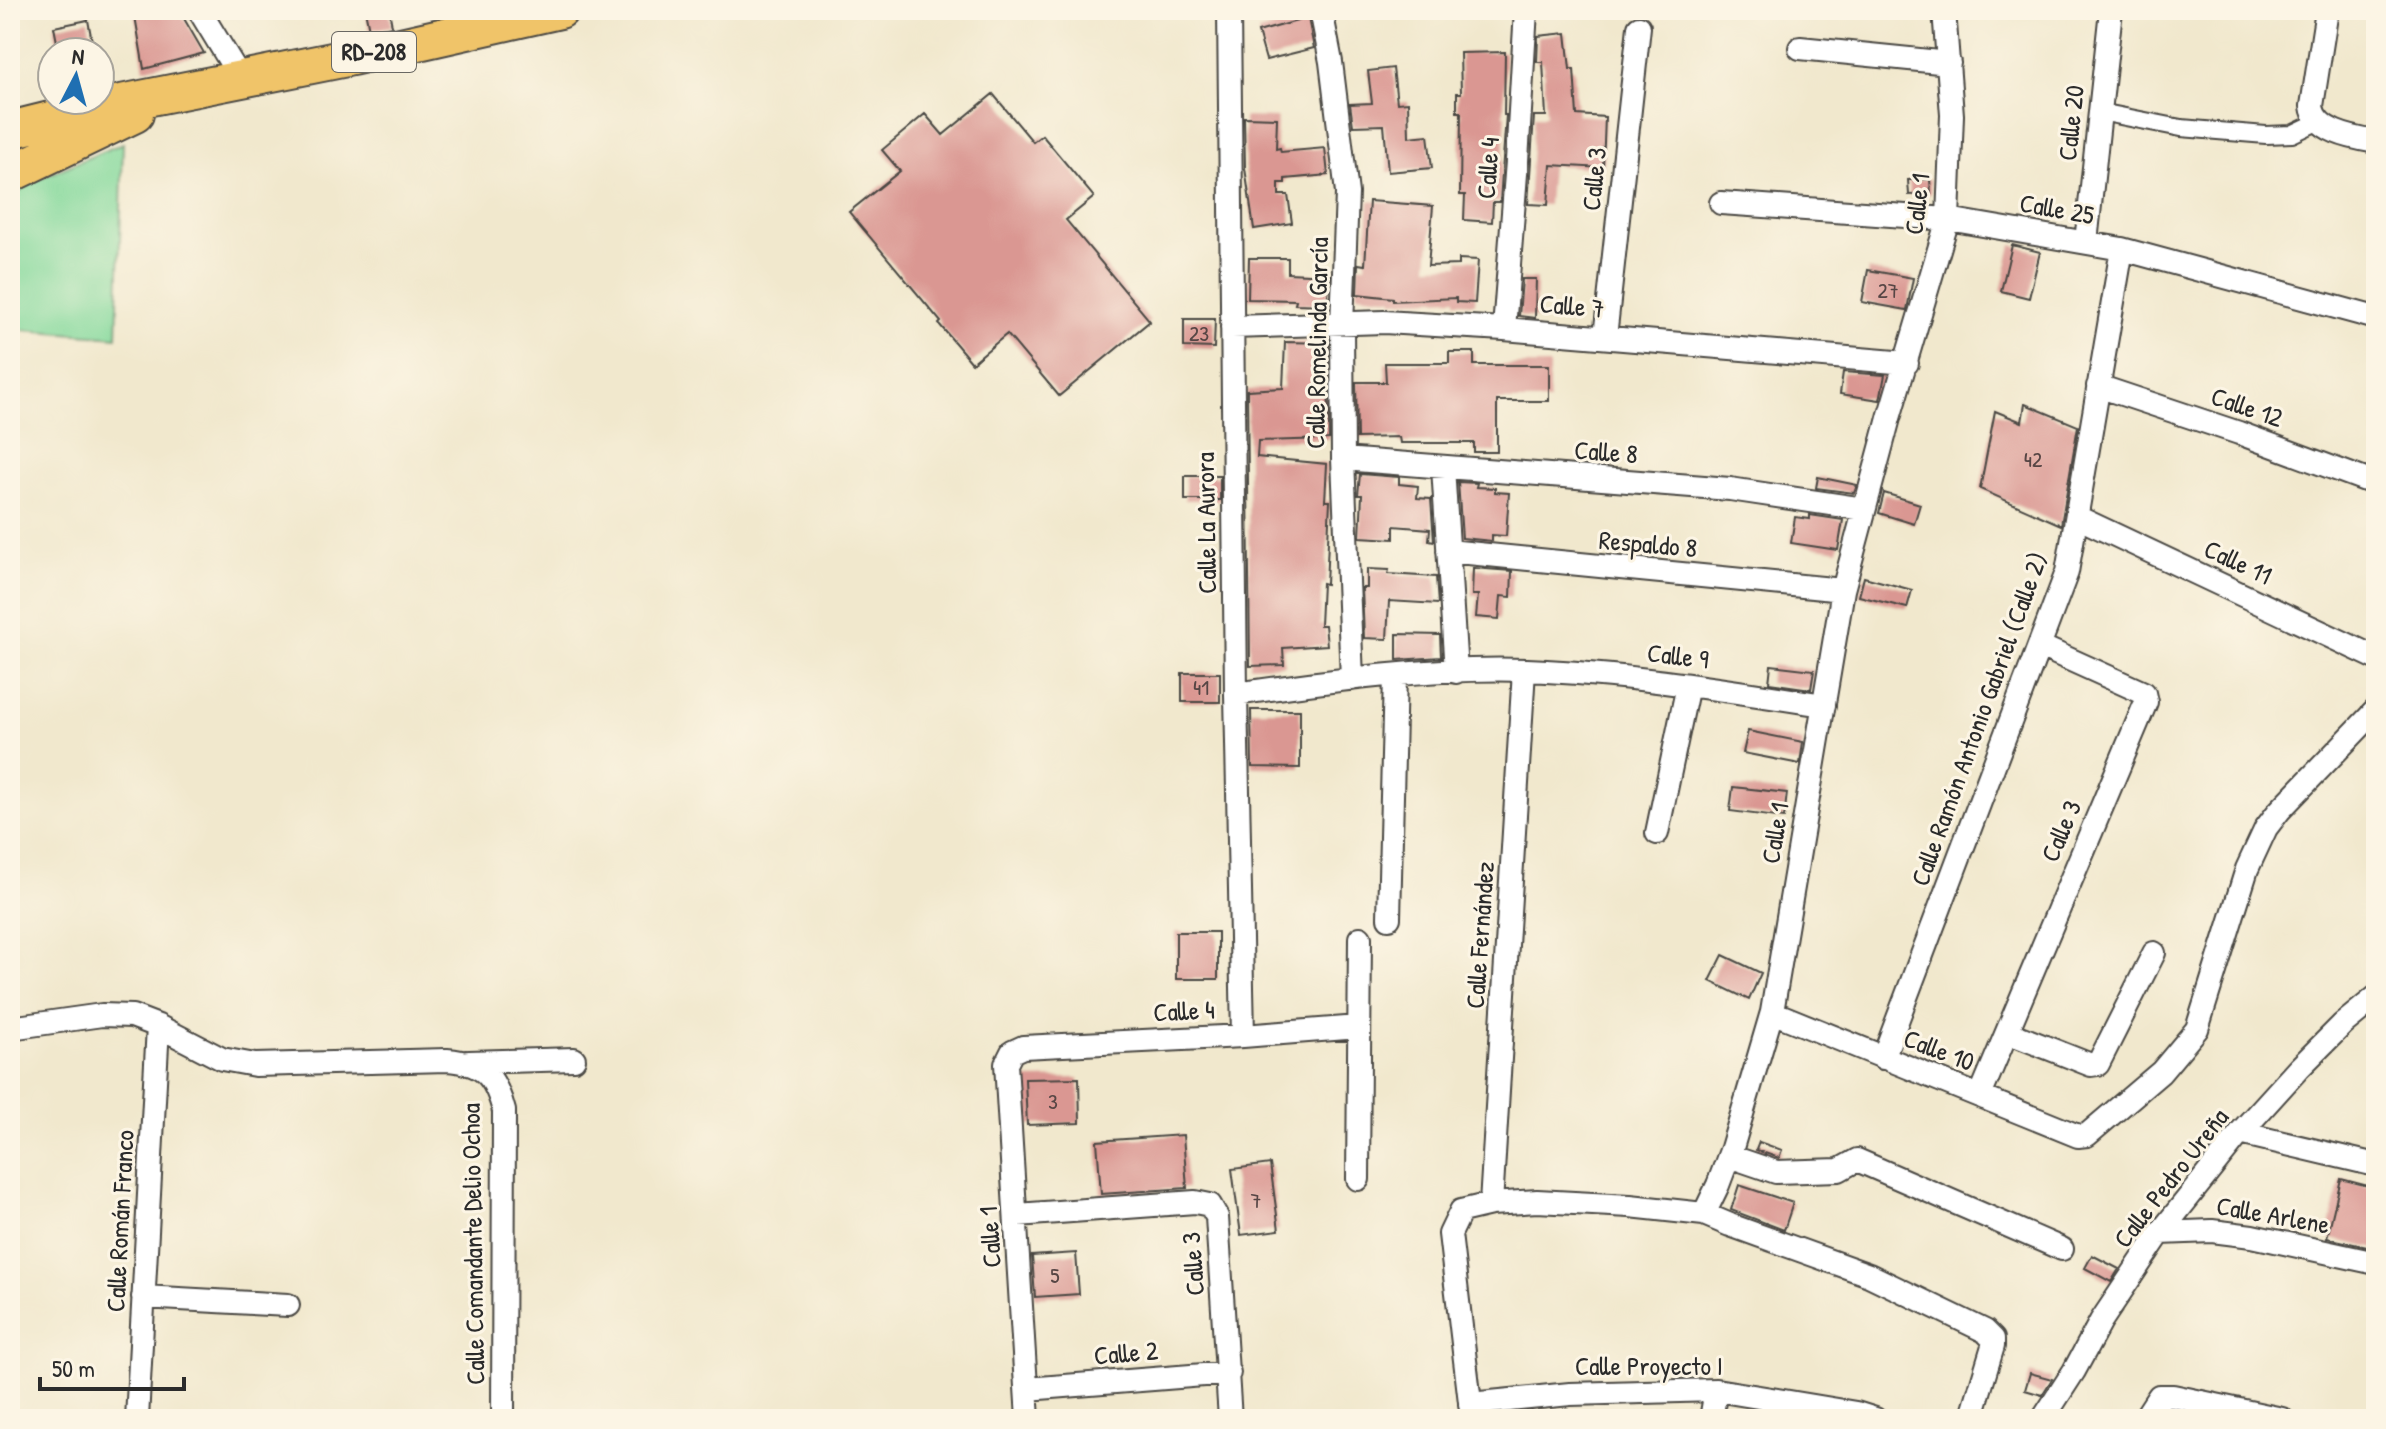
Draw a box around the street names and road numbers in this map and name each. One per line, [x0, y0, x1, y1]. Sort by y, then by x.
road number: RD-208 [332, 32, 416, 72]
street label: Calle 20 [2049, 83, 2092, 162]
street label: Calle 4 [1468, 136, 1507, 200]
street label: Calle 3 [1573, 145, 1614, 212]
street label: Calle 1 [1895, 171, 1938, 237]
street label: Calle 25 [2017, 185, 2097, 232]
street label: Calle Romelinda García [1297, 237, 1336, 449]
street label: Calle 7 [1538, 285, 1606, 326]
street label: Calle 12 [2207, 378, 2288, 435]
street label: Calle 8 [1573, 432, 1639, 471]
street label: Calle La Aurora [1187, 452, 1224, 594]
street label: Respaldo 8 [1598, 522, 1699, 565]
street label: Calle 11 [2199, 531, 2278, 592]
street label: Calle Ramón Antonio Gabriel (Calle 2) [1902, 547, 2055, 890]
street label: Calle 9 [1645, 634, 1711, 677]
street label: Calle 3 [2032, 795, 2089, 867]
street label: Calle 1 [1752, 800, 1797, 866]
street label: Calle Fernández [1457, 860, 1502, 1010]
street label: Calle 4 [1152, 991, 1216, 1030]
street label: Calle 10 [1899, 1020, 1980, 1079]
street label: Calle Pedro Ureña [2105, 1101, 2236, 1255]
street label: Calle Comandante Delio Ochoa [453, 1103, 492, 1385]
street label: Calle Román Franco [97, 1129, 142, 1313]
street label: Calle Arlene [2214, 1187, 2332, 1242]
street label: Calle 1 [970, 1205, 1009, 1269]
street label: Calle 3 [1173, 1231, 1212, 1297]
street label: Calle 2 [1092, 1332, 1159, 1373]
street label: Calle Proyecto I [1575, 1348, 1723, 1383]

